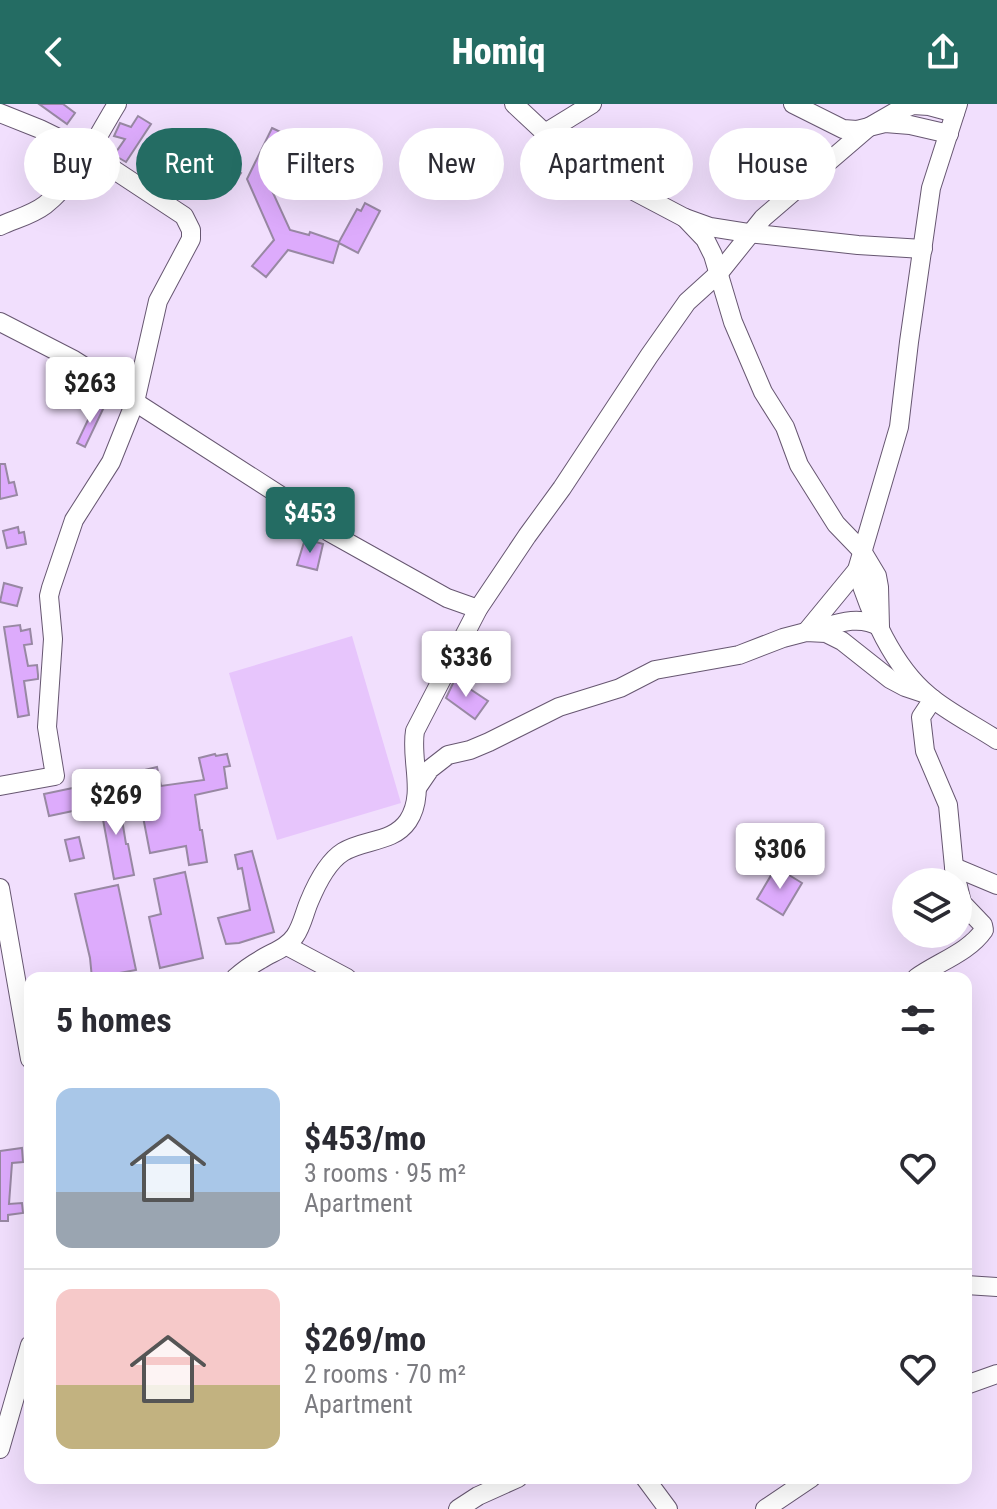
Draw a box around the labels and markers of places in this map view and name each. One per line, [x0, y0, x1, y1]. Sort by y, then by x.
pin: $263 [43, 357, 137, 425]
pin: $453 [263, 487, 357, 555]
pin: $336 [419, 631, 513, 699]
pin: $269 [69, 769, 163, 837]
pin: $306 [733, 823, 827, 891]

